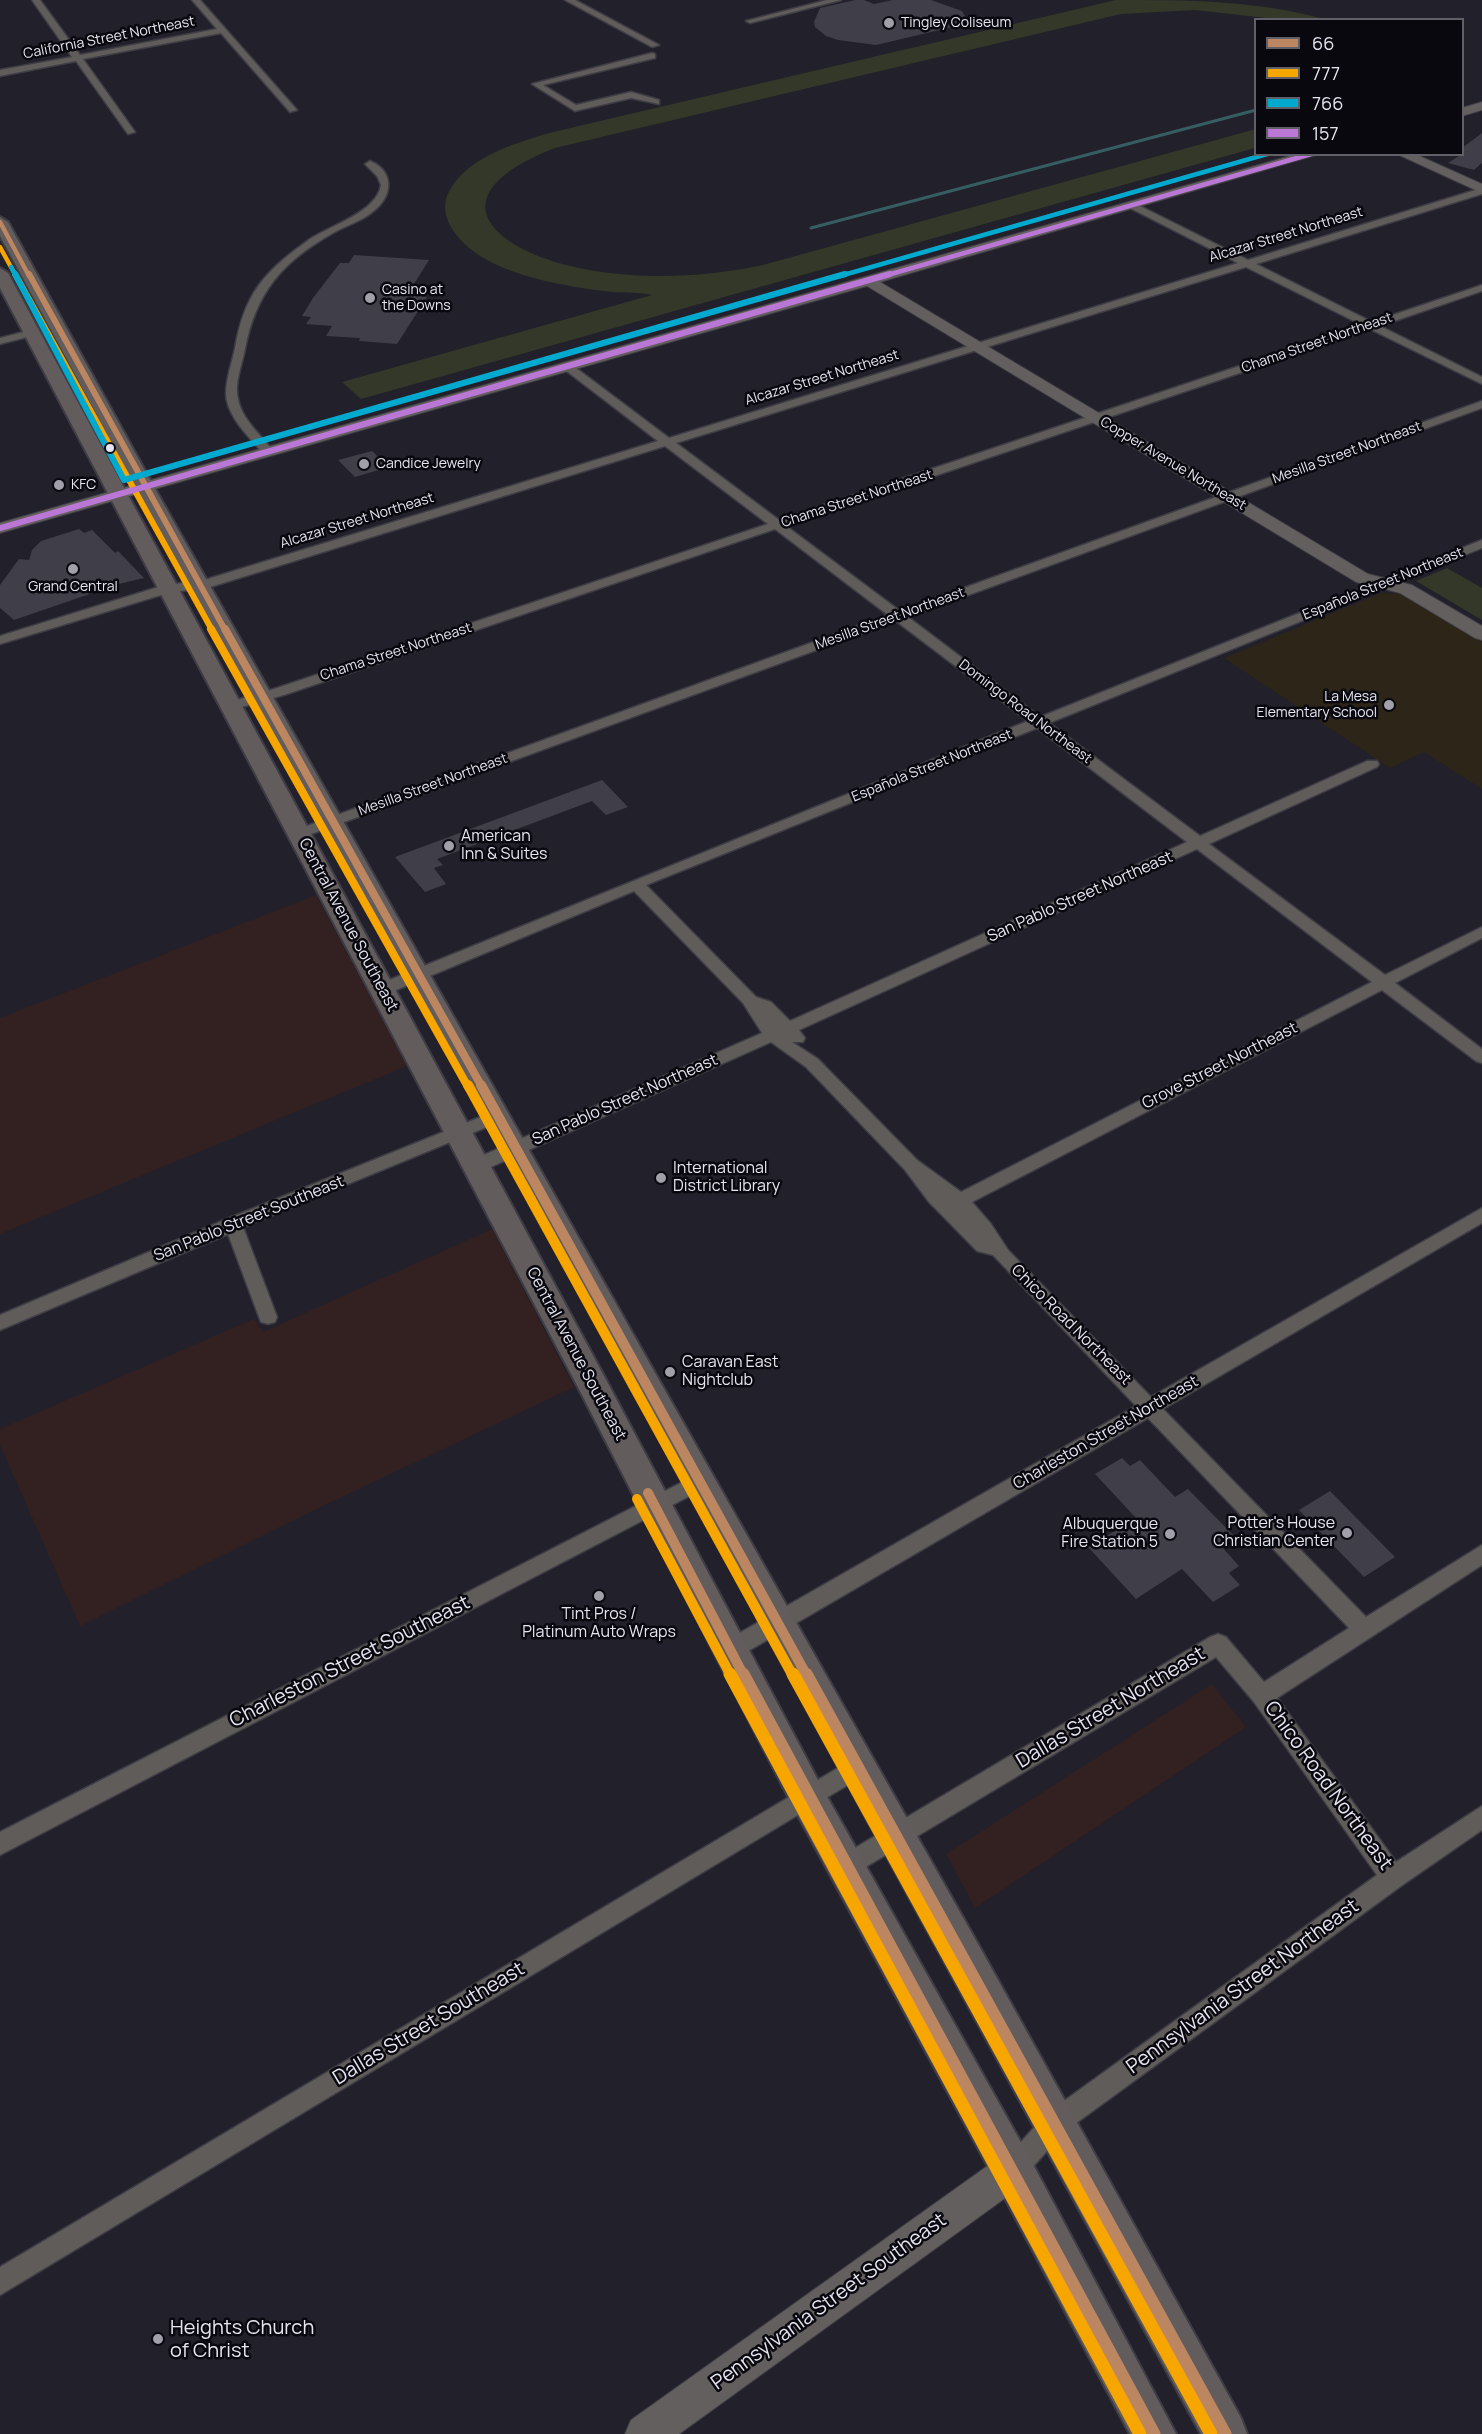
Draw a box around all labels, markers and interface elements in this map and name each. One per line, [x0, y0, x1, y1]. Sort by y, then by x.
street label: California Street Northeast [22, 13, 196, 63]
place label: Tingley Coliseum [901, 15, 1011, 31]
marker: Tingley Coliseum [882, 16, 896, 30]
legend [1254, 18, 1464, 156]
text: 66 [1312, 31, 1334, 55]
text: 777 [1312, 61, 1340, 85]
text: 766 [1312, 91, 1343, 115]
text: 157 [1312, 121, 1338, 145]
street label: Alcazar Street Northeast [1207, 204, 1365, 266]
place label: Casino at the Downs [382, 282, 451, 314]
marker: Casino at the Downs [363, 291, 377, 305]
street label: Chama Street Northeast [1240, 309, 1394, 377]
street label: Alcazar Street Northeast [743, 347, 901, 409]
street label: Copper Avenue Northeast [1097, 414, 1249, 514]
street label: Mesilla Street Northeast [1270, 418, 1424, 488]
unlabelled marker [104, 442, 116, 454]
place label: Candice Jewelry [376, 456, 481, 472]
marker: Candice Jewelry [357, 457, 371, 471]
street label: Chama Street Northeast [779, 467, 935, 531]
place label: KFC [71, 477, 96, 493]
marker: KFC [52, 478, 66, 492]
street label: Alcazar Street Northeast [278, 490, 436, 552]
street label: Española Street Northeast [1300, 544, 1466, 624]
marker: Grand Central [66, 562, 80, 576]
place label: Grand Central [28, 579, 118, 595]
street label: Mesilla Street Northeast [813, 584, 967, 654]
street label: Chama Street Northeast [318, 620, 474, 684]
street label: Domingo Road Northeast [955, 657, 1095, 767]
place label: La Mesa Elementary School [1257, 689, 1377, 722]
marker: La Mesa Elementary School [1382, 698, 1396, 712]
street label: Española Street Northeast [849, 726, 1015, 806]
street label: Mesilla Street Northeast [356, 750, 510, 820]
place label: American Inn & Suites [461, 827, 548, 865]
street label: Central Avenue Southeast [294, 835, 402, 1015]
marker: American Inn & Suites [442, 839, 456, 853]
street label: San Pablo Street Northeast [984, 847, 1176, 947]
street label: Grove Street Northeast [1139, 1019, 1301, 1113]
street label: San Pablo Street Northeast [529, 1050, 721, 1150]
place label: International District Library [673, 1159, 780, 1197]
marker: International District Library [654, 1171, 668, 1185]
street label: San Pablo Street Southeast [151, 1172, 347, 1266]
street label: Chico Road Northeast [1007, 1261, 1135, 1389]
street label: Central Avenue Southeast [522, 1264, 630, 1444]
place label: Caravan East Nightclub [682, 1353, 778, 1391]
marker: Caravan East Nightclub [663, 1365, 677, 1379]
street label: Charleston Street Northeast [1010, 1372, 1202, 1494]
place label: Potter's House Christian Center [1213, 1514, 1335, 1552]
place label: Albuquerque Fire Station 5 [1061, 1515, 1158, 1553]
marker: Potter's House Christian Center [1340, 1526, 1354, 1540]
marker: Albuquerque Fire Station 5 [1163, 1527, 1177, 1541]
marker: Tint Pros / Platinum Auto Wraps [592, 1589, 606, 1603]
street label: Charleston Street Southeast [226, 1591, 474, 1733]
place label: Tint Pros / Platinum Auto Wraps [522, 1605, 676, 1643]
street label: Dallas Street Northeast [1012, 1642, 1210, 1774]
street label: Chico Road Northeast [1259, 1697, 1397, 1875]
street label: Pennsylvania Street Northeast [1122, 1895, 1364, 2079]
street label: Dallas Street Southeast [329, 1957, 529, 2091]
street label: Pennsylvania Street Southeast [707, 2209, 951, 2395]
place label: Heights Church of Christ [170, 2316, 314, 2363]
marker: Heights Church of Christ [151, 2332, 165, 2346]

